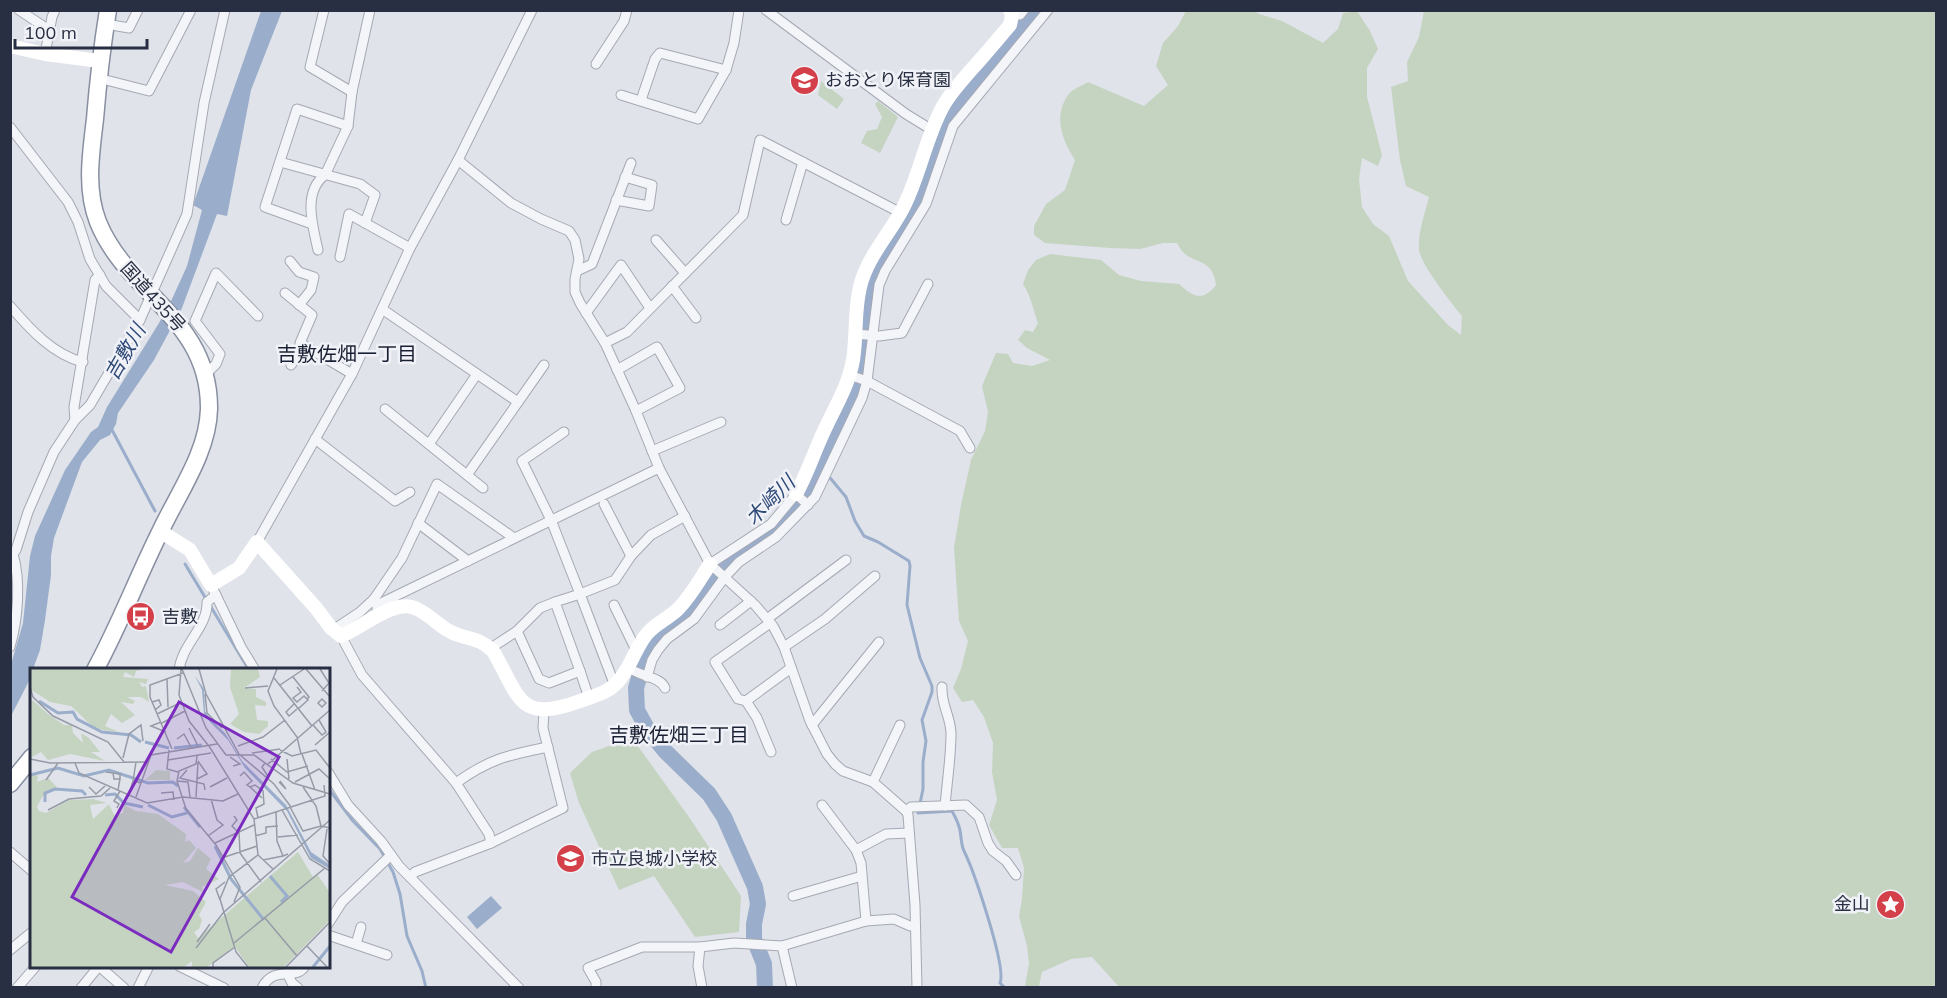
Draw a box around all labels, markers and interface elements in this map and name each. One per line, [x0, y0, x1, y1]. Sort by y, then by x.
scale bar [15, 12, 147, 50]
text: 100 m [24, 21, 77, 44]
school or university icon: おおとり保育園 [788, 64, 820, 96]
place label: おおとり保育園 [825, 68, 951, 91]
street label: 国道435号 [116, 257, 191, 336]
water label: 吉敷川 [99, 318, 151, 384]
district label: 吉敷佐畑一丁目 [277, 341, 417, 366]
water label: 木崎川 [740, 468, 801, 530]
bus stop icon: 吉敷 [125, 601, 157, 633]
place label: 吉敷 [162, 605, 198, 628]
inset map [30, 668, 330, 968]
district label: 吉敷佐畑三丁目 [609, 722, 749, 747]
school or university icon: 市立良城小学校 [554, 843, 586, 875]
place label: 市立良城小学校 [591, 847, 717, 870]
place icon: 金山 [1875, 888, 1907, 920]
place label: 金山 [1834, 892, 1870, 915]

